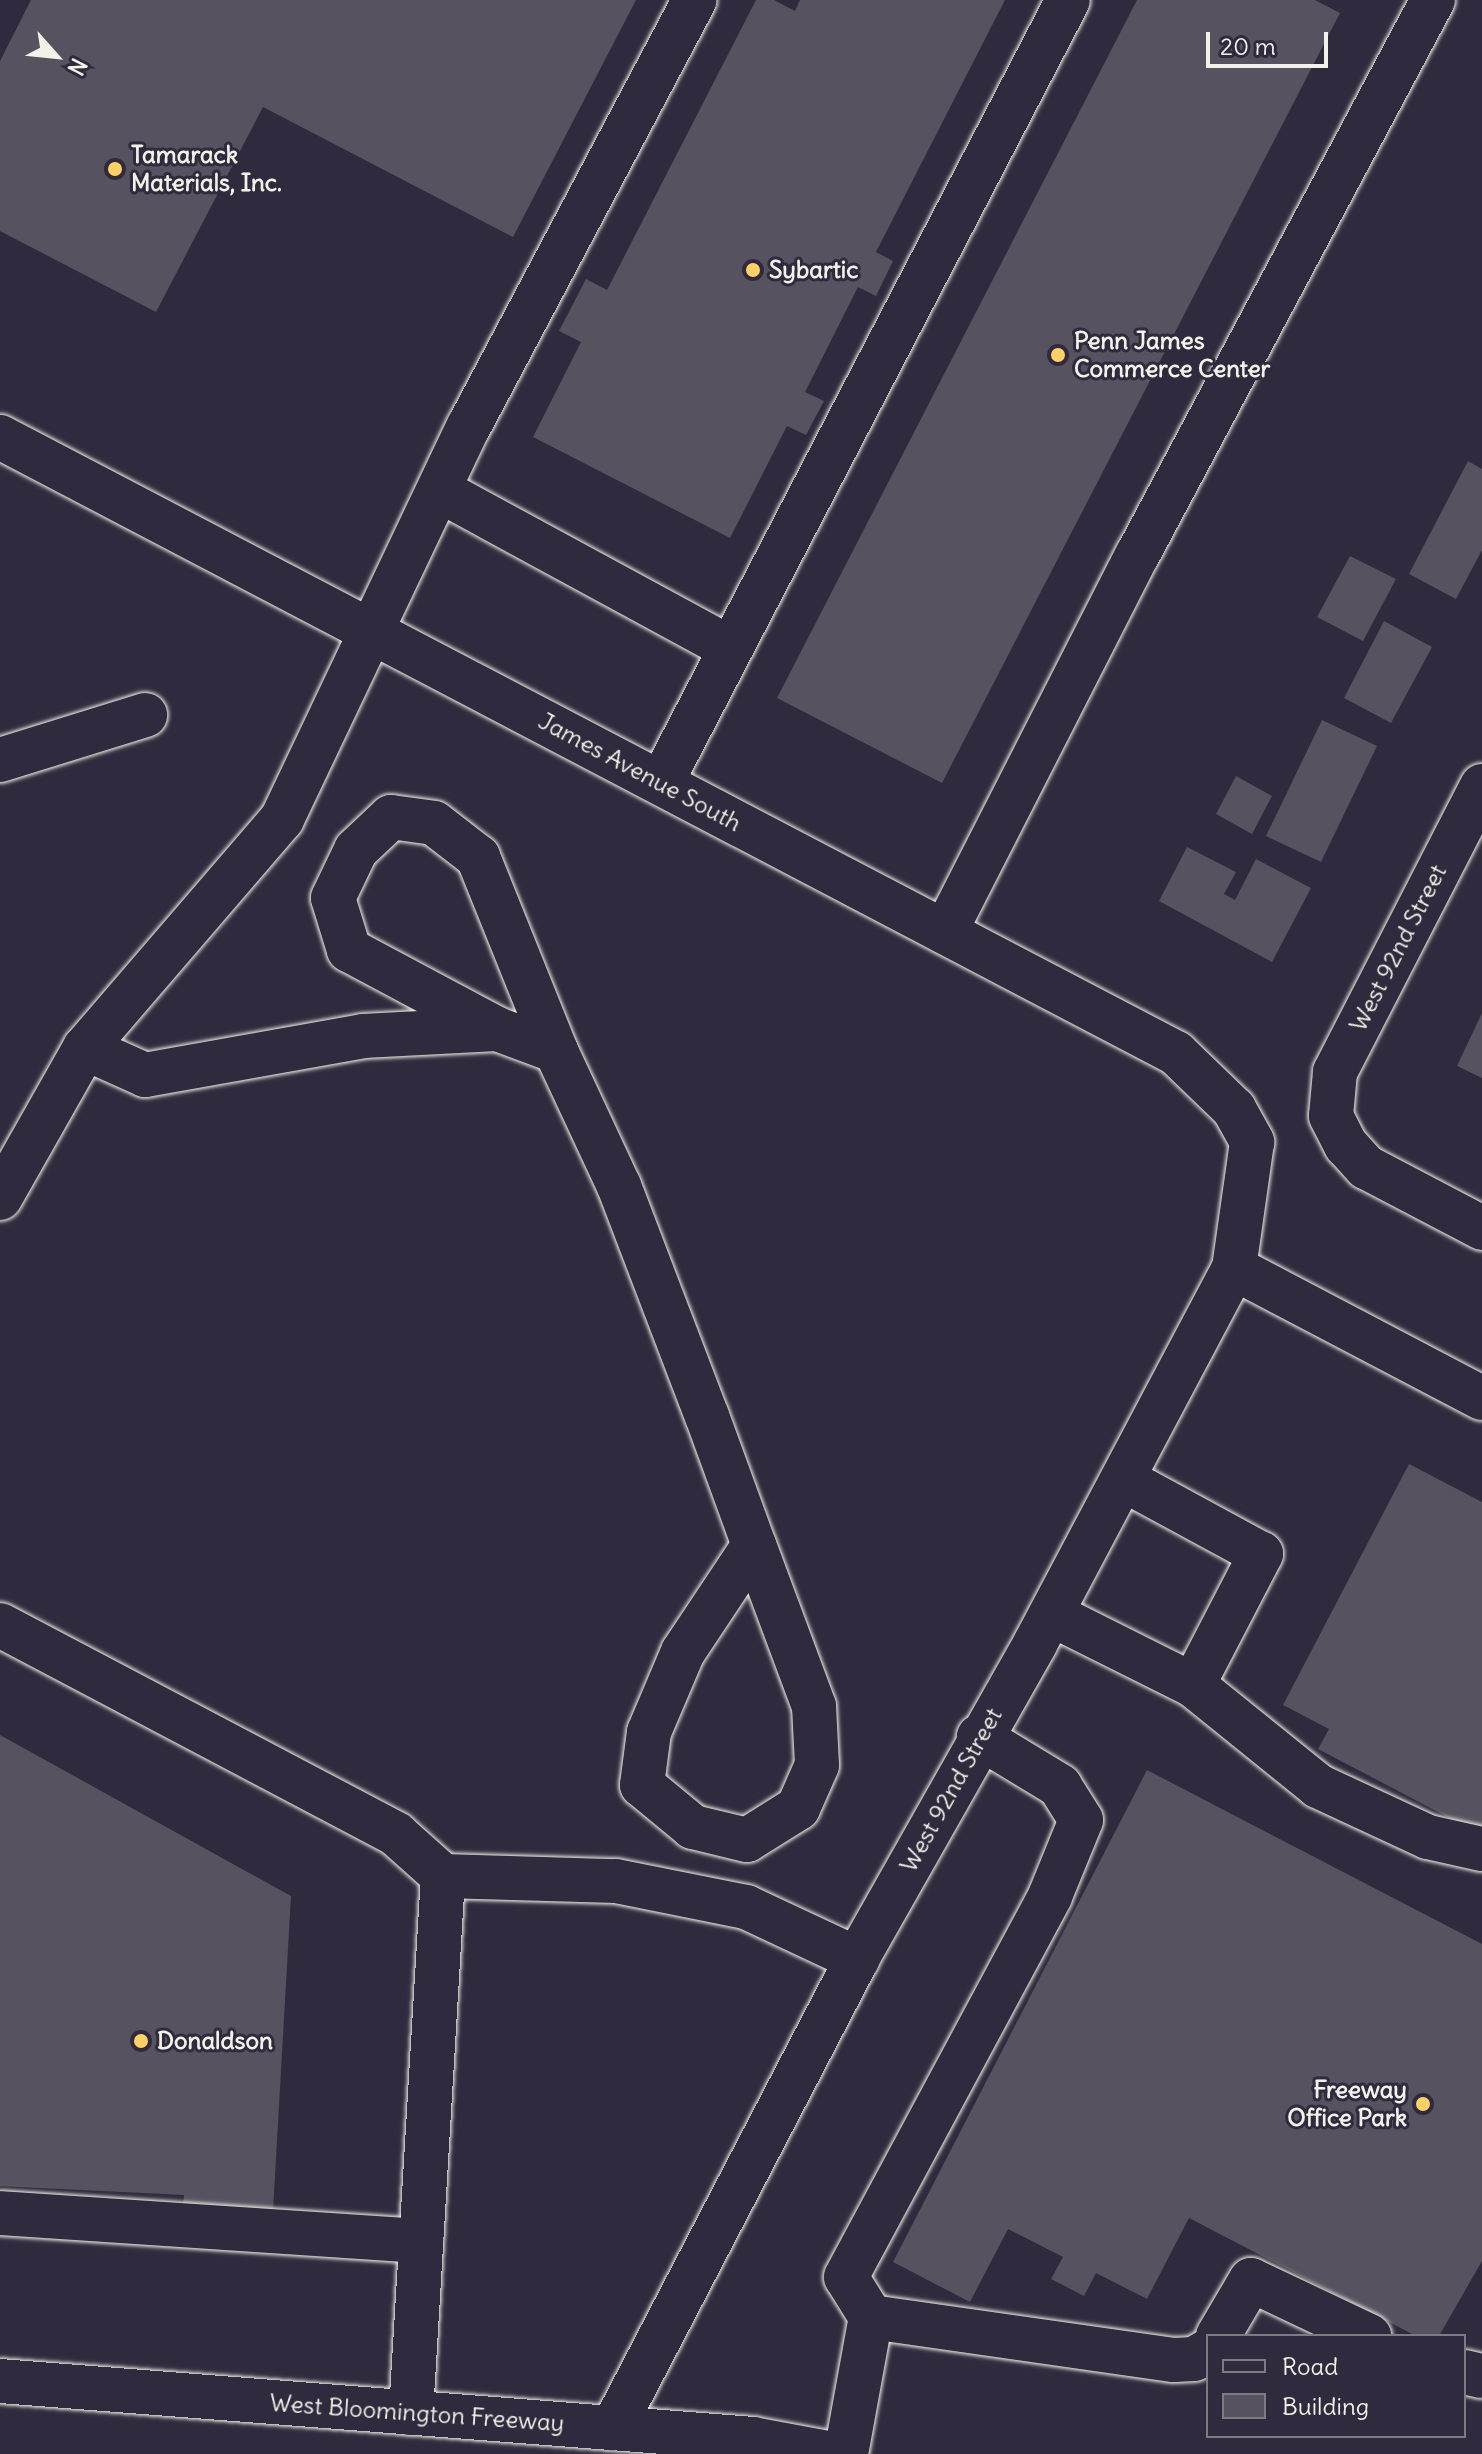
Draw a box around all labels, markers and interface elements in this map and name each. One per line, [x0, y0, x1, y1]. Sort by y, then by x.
north arrow [16, 16, 96, 96]
scale bar [1210, 16, 1332, 66]
text: 20 m [1220, 31, 1276, 61]
text: N [61, 54, 93, 80]
place label: Tamarack Materials, Inc. [131, 141, 282, 197]
marker: Tamarack Materials, Inc. [106, 160, 124, 178]
place label: Sybartic [769, 256, 858, 284]
marker: Sybartic [744, 261, 762, 279]
place label: Penn James Commerce Center [1074, 327, 1270, 383]
marker: Penn James Commerce Center [1049, 346, 1067, 364]
street label: James Avenue South [534, 706, 746, 838]
street label: West 92nd Street [1344, 860, 1452, 1036]
street label: West 92nd Street [894, 1703, 1008, 1877]
place label: Donaldson [157, 2027, 273, 2055]
marker: Donaldson [132, 2032, 150, 2050]
place label: Freeway Office Park [1287, 2076, 1407, 2132]
marker: Freeway Office Park [1414, 2095, 1432, 2113]
legend [1206, 2334, 1466, 2438]
text: Road [1282, 2351, 1338, 2381]
street label: West Bloomington Freeway [269, 2388, 565, 2438]
text: Building [1282, 2391, 1369, 2421]

